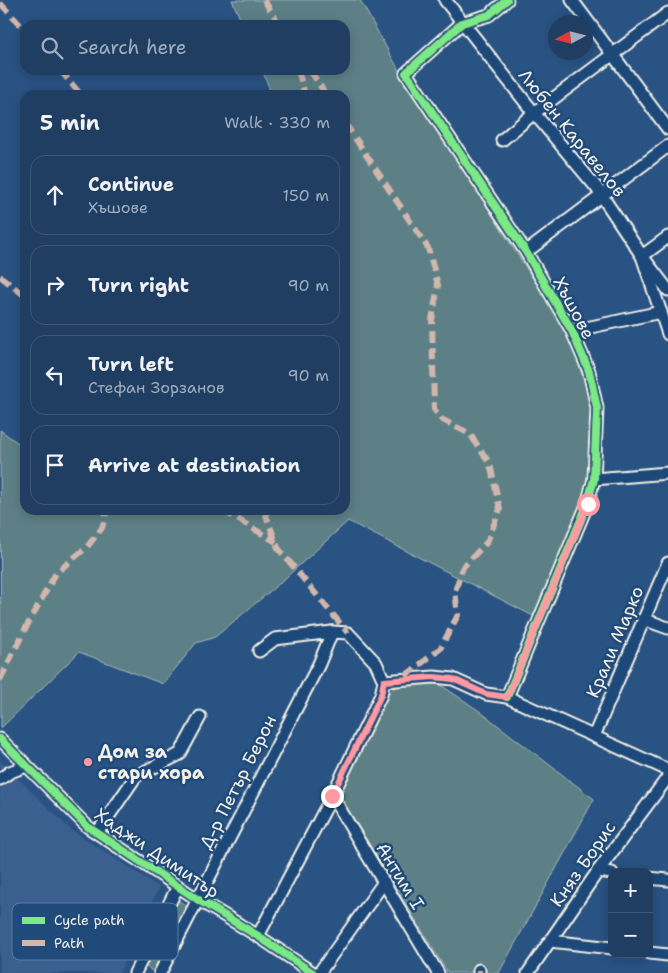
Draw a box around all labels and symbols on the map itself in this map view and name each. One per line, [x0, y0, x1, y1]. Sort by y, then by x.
north arrow [548, 15, 593, 60]
street label: Любен Каравелов [513, 64, 631, 202]
street label: Хъшове [548, 273, 600, 343]
route start [577, 493, 600, 516]
street label: Крали Марко [581, 582, 649, 702]
street label: Д-р Петър Берон [194, 711, 282, 853]
place label: Дом за стари хора [98, 740, 205, 785]
marker: Дом за стари хора [82, 756, 94, 768]
route end [321, 785, 344, 808]
street label: Хаджи Димитър [90, 802, 224, 904]
street label: Княз Борис [545, 816, 621, 912]
street label: Антим I [371, 838, 429, 914]
legend [12, 903, 178, 960]
text: Cycle path [54, 911, 125, 929]
text: Path [54, 934, 85, 952]

